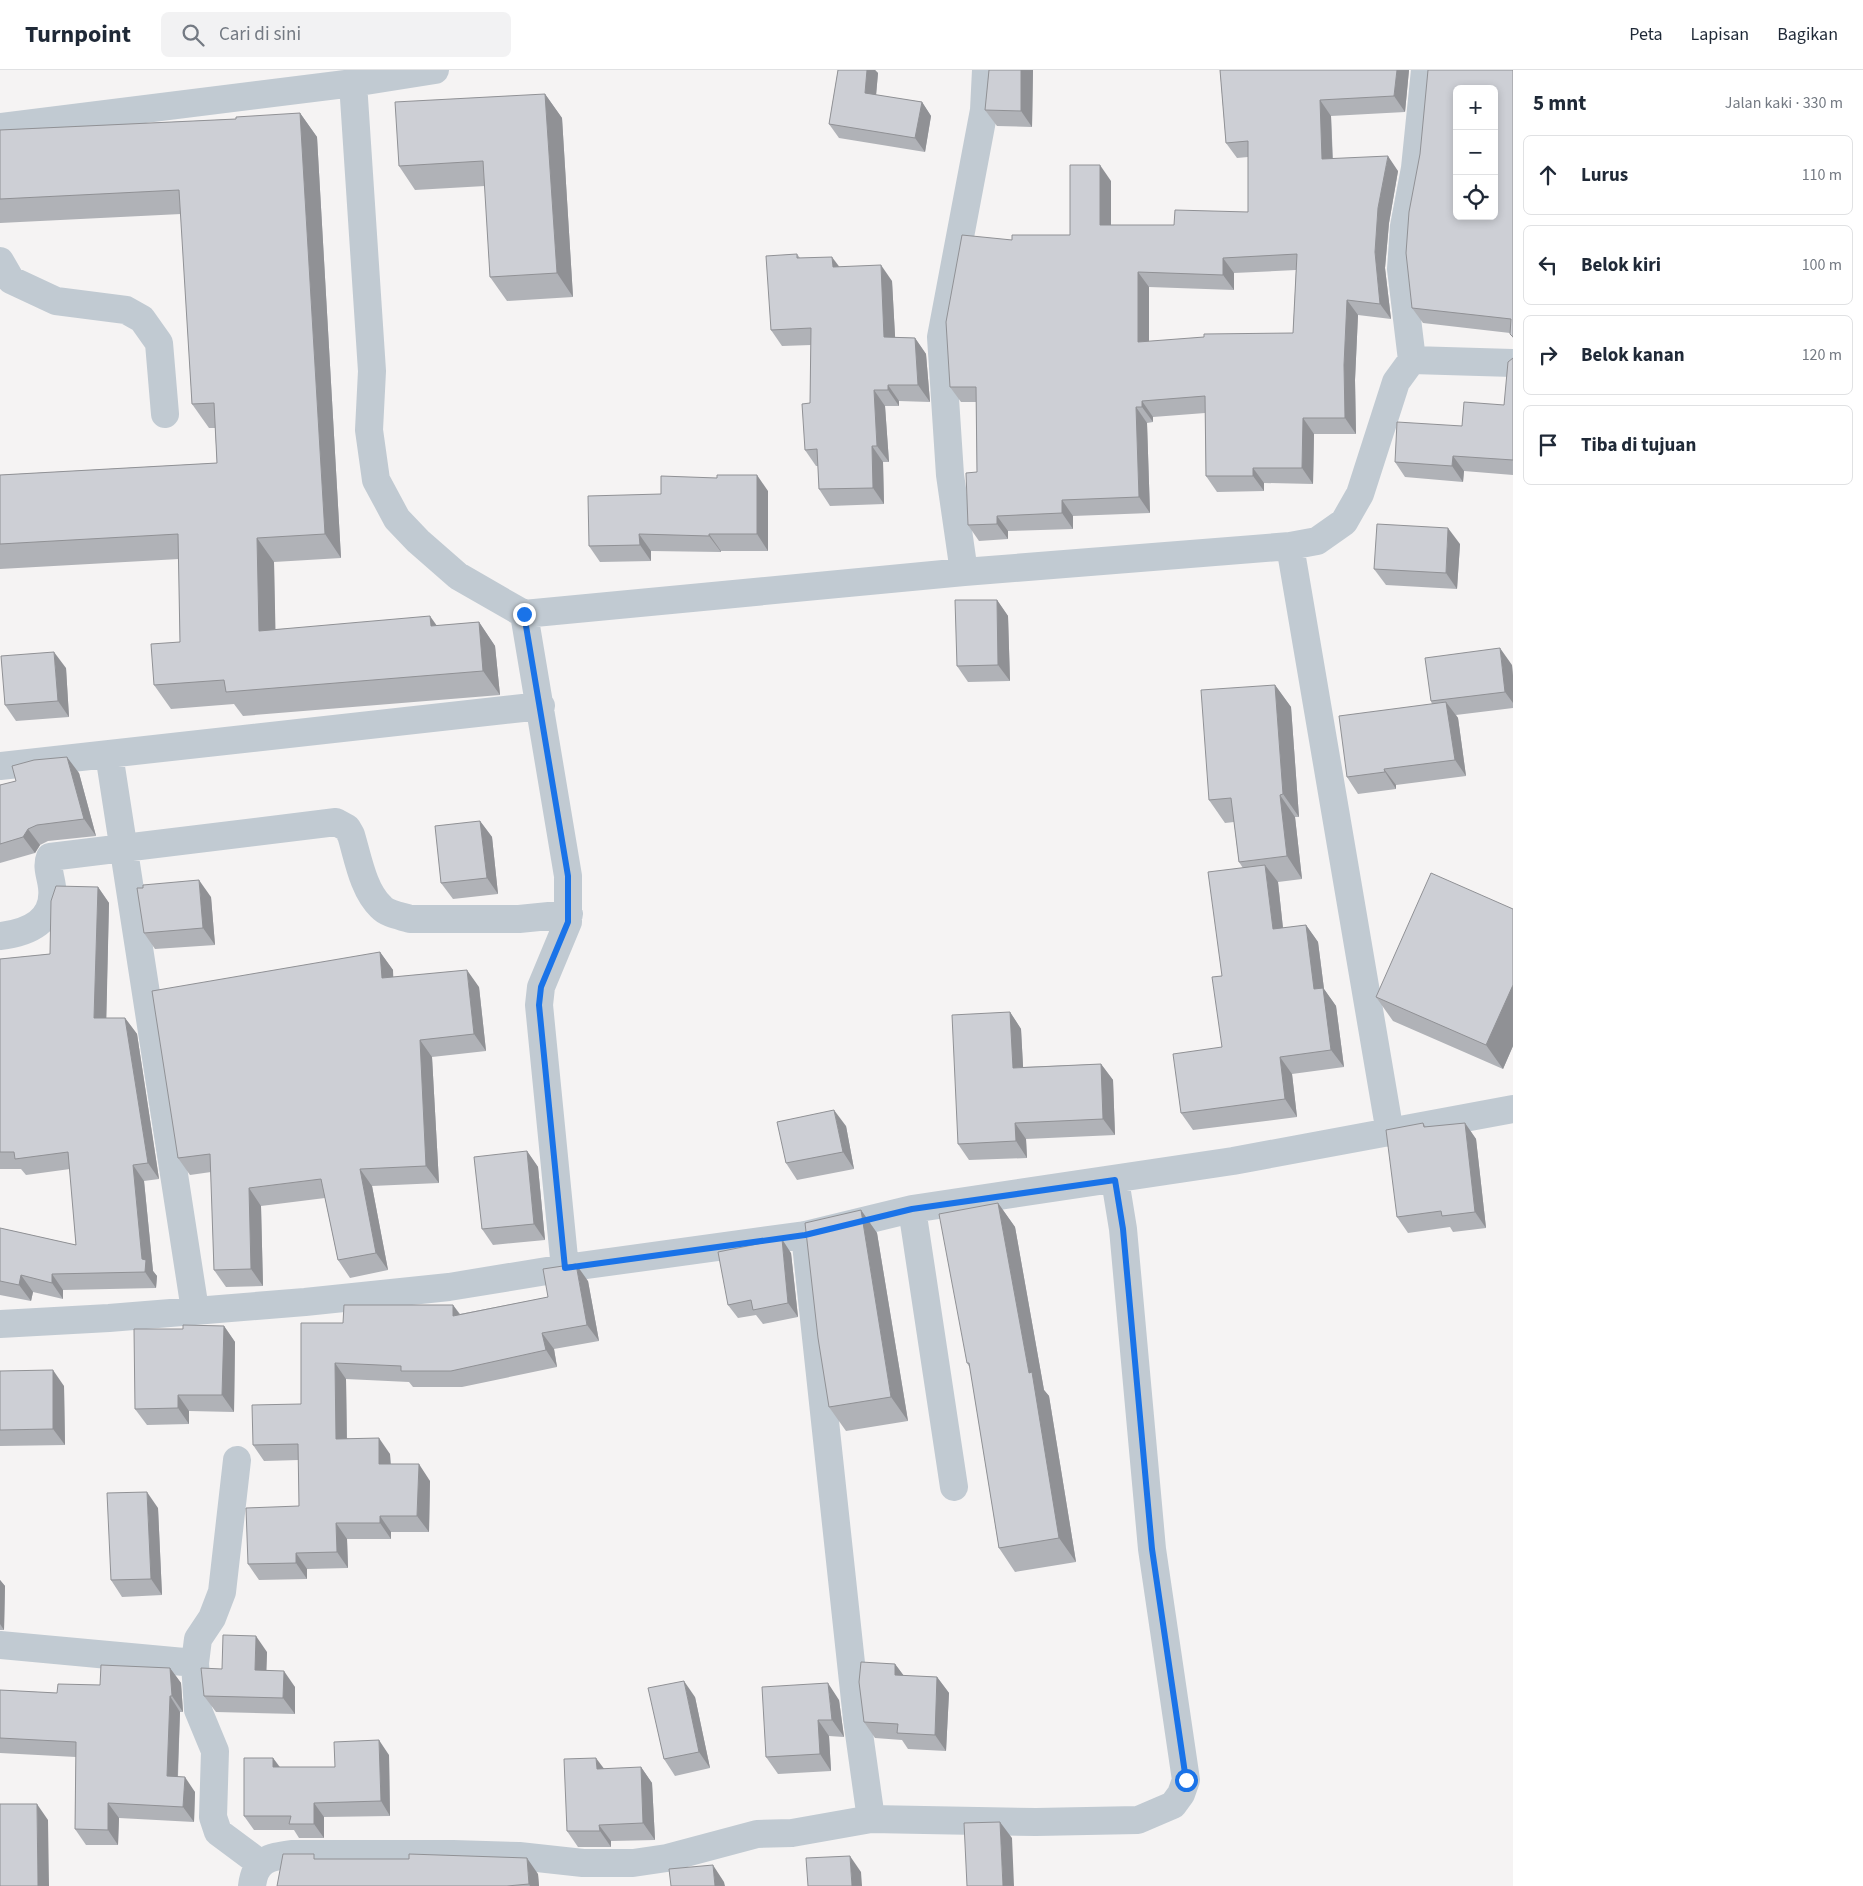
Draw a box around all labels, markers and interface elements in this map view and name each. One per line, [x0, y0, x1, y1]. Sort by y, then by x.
search box [161, 12, 511, 57]
text: Turnpoint [25, 17, 131, 52]
icon: search [179, 21, 207, 49]
text: Cari di sini [219, 21, 301, 48]
text: Peta [1629, 22, 1662, 47]
text: Lapisan [1690, 22, 1749, 47]
text: Bagikan [1777, 22, 1838, 47]
map controls [1453, 85, 1498, 220]
button: + [1453, 85, 1498, 130]
text: 5 mnt [1533, 88, 1586, 118]
text: Jalan kaki · 330 m [1725, 92, 1843, 114]
button: − [1453, 130, 1498, 175]
icon: ahead [1534, 161, 1562, 189]
text: Lurus [1581, 162, 1628, 189]
text: 110 m [1802, 164, 1842, 186]
button: locate [1453, 175, 1498, 220]
icon: left [1534, 251, 1562, 279]
text: Belok kiri [1581, 252, 1661, 279]
text: 100 m [1802, 254, 1842, 276]
icon: right [1534, 341, 1562, 369]
text: Belok kanan [1581, 342, 1685, 369]
text: 120 m [1802, 344, 1842, 366]
icon: arrive [1534, 431, 1562, 459]
text: Tiba di tujuan [1581, 432, 1696, 459]
route end [513, 603, 536, 626]
route start [1175, 1769, 1198, 1792]

